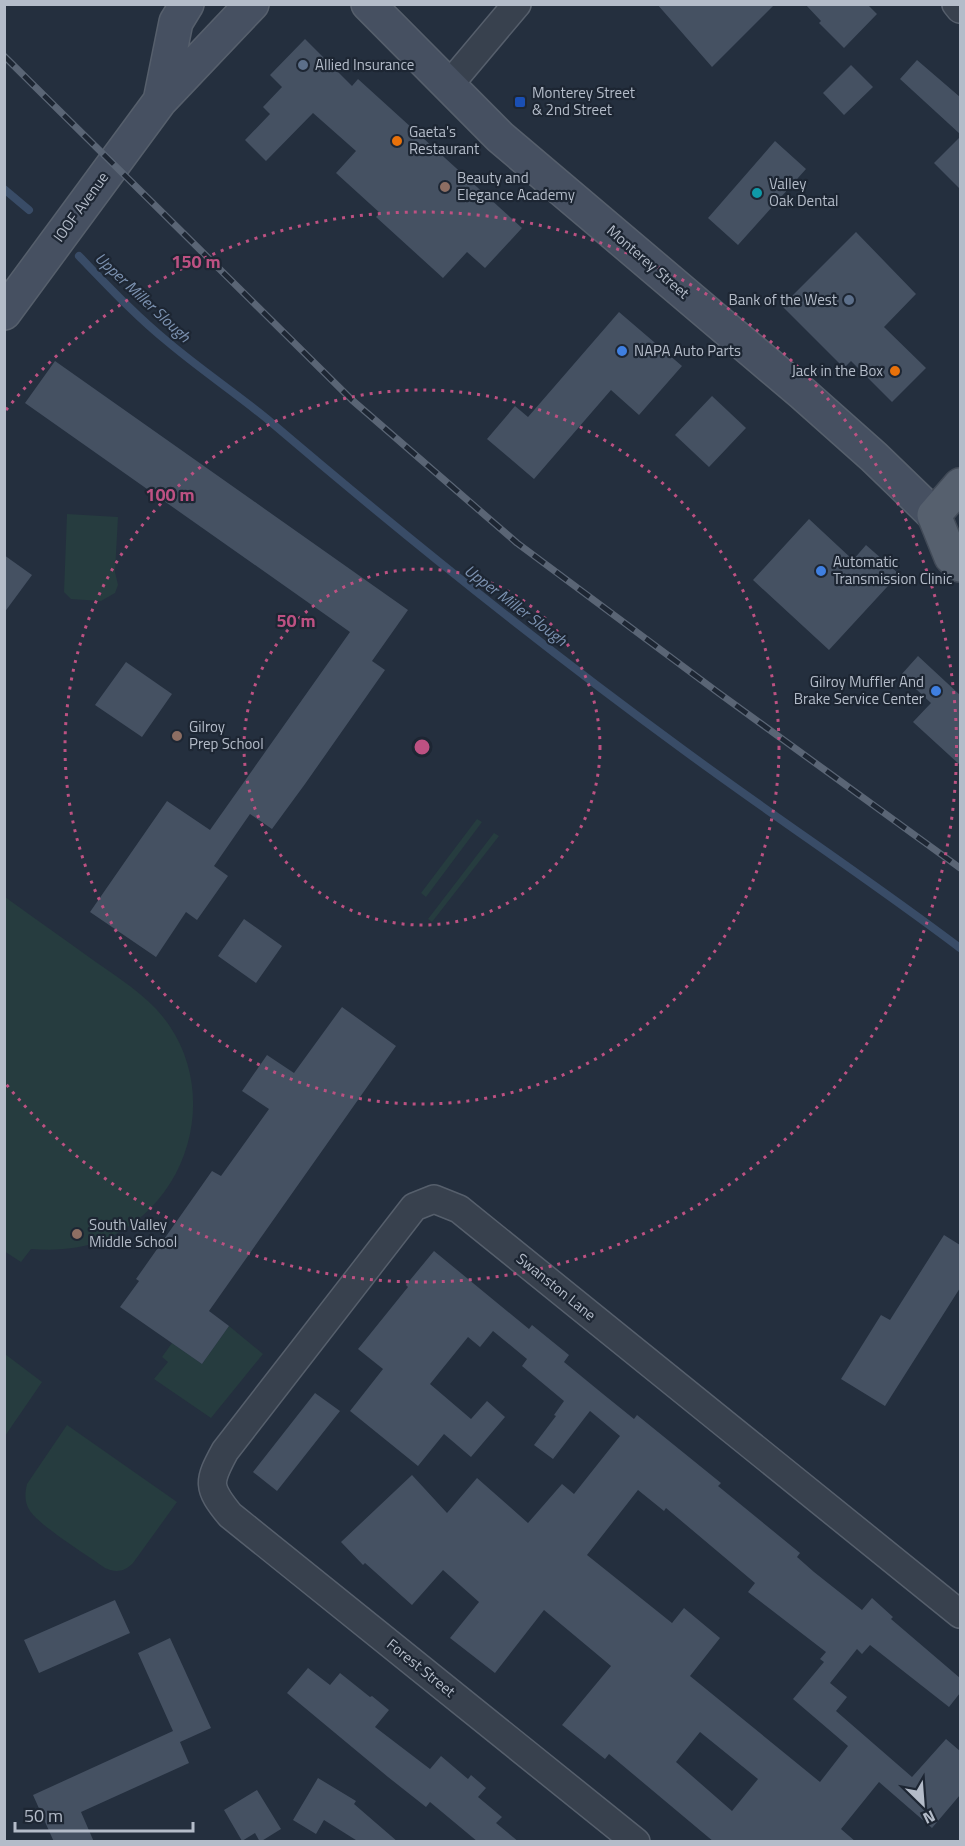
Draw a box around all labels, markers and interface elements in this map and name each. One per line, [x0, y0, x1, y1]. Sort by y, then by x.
place label: Allied Insurance [315, 53, 414, 76]
marker: Allied Insurance [296, 58, 310, 72]
place label: Monterey Street & 2nd Street [532, 81, 636, 121]
marker: Monterey Street & 2nd Street [513, 95, 527, 109]
place label: Gaeta's Restaurant [409, 120, 480, 160]
marker: Gaeta's Restaurant [390, 134, 404, 148]
place label: Beauty and Elegance Academy [457, 166, 575, 206]
street label: IOOF Avenue [47, 167, 114, 246]
place label: Valley Oak Dental [769, 172, 838, 212]
marker: Beauty and Elegance Academy [438, 180, 452, 194]
marker: Valley Oak Dental [750, 186, 764, 200]
street label: Monterey Street [602, 219, 695, 305]
water label: Upper Miller Slough [90, 246, 197, 348]
text: 150 m [171, 248, 221, 275]
place label: Bank of the West [729, 288, 838, 311]
marker: Bank of the West [842, 293, 856, 307]
place label: NAPA Auto Parts [634, 339, 741, 362]
marker: NAPA Auto Parts [615, 344, 629, 358]
place label: Jack in the Box [792, 359, 883, 382]
marker: Jack in the Box [888, 364, 902, 378]
text: 100 m [145, 481, 195, 508]
place label: Automatic Transmission Clinic [833, 550, 952, 590]
water label: Upper Miller Slough [460, 558, 573, 652]
marker: Automatic Transmission Clinic [814, 564, 828, 578]
text: 50 m [276, 607, 316, 634]
place label: Gilroy Muffler And Brake Service Center [794, 670, 924, 710]
marker: Gilroy Muffler And Brake Service Center [929, 684, 943, 698]
place label: Gilroy Prep School [189, 715, 264, 755]
marker: Gilroy Prep School [170, 729, 184, 743]
centre of rings [412, 737, 432, 757]
place label: South Valley Middle School [89, 1213, 177, 1253]
marker: South Valley Middle School [70, 1227, 84, 1241]
street label: Swanston Lane [511, 1247, 601, 1326]
street label: Forest Street [382, 1633, 461, 1703]
north arrow [893, 1774, 953, 1834]
scale bar [15, 1795, 194, 1833]
text: 50 m [24, 1802, 63, 1829]
text: N [919, 1804, 939, 1831]

